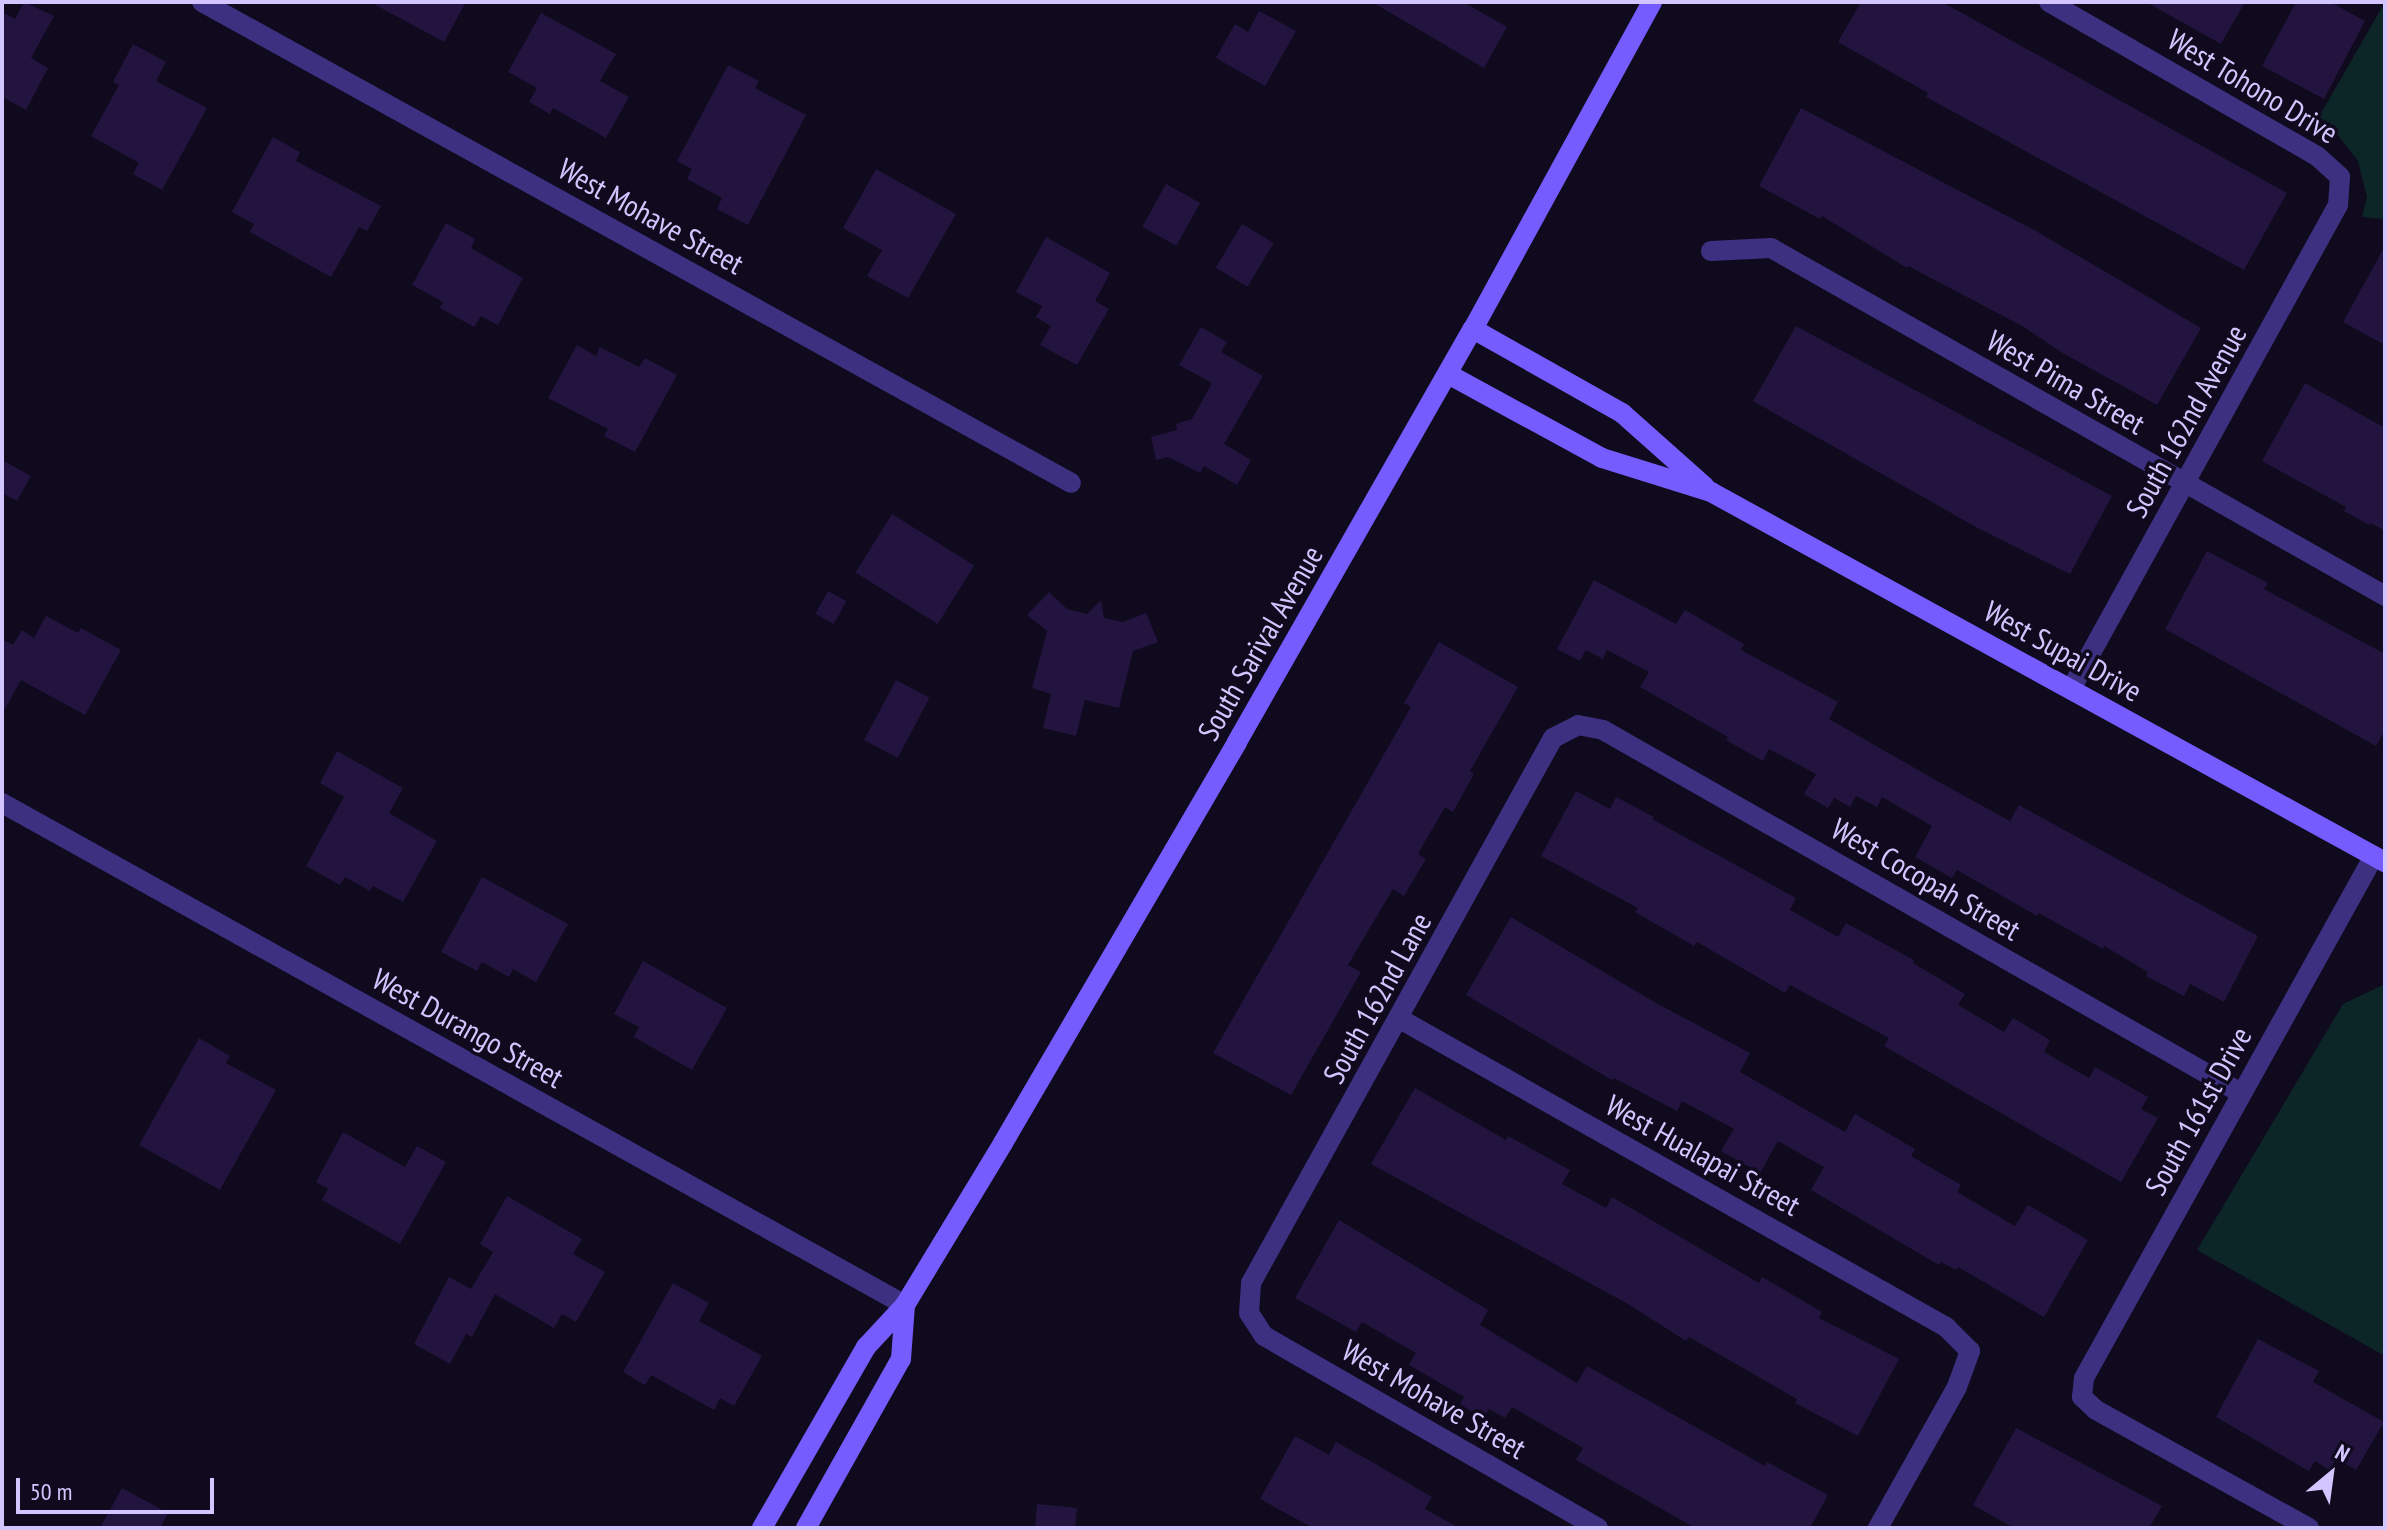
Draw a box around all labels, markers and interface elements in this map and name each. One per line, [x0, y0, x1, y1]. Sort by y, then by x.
street label: West Tohono Drive [2161, 21, 2345, 151]
street label: West Mohave Street [552, 150, 750, 282]
street label: South 162nd Avenue [2118, 318, 2254, 524]
street label: West Pima Street [1981, 322, 2151, 442]
street label: South Sarival Avenue [1190, 539, 1330, 747]
street label: West Supai Drive [1978, 593, 2148, 709]
street label: West Cocopah Street [1825, 810, 2027, 948]
street label: South 162nd Lane [1315, 907, 1439, 1089]
street label: West Durango Street [366, 961, 570, 1095]
street label: South 161st Drive [2137, 1021, 2259, 1201]
street label: West Hualapai Street [1600, 1087, 1806, 1223]
street label: West Mohave Street [1336, 1332, 1532, 1466]
north arrow [2291, 1434, 2371, 1514]
text: N [2331, 1438, 2355, 1468]
scale bar [20, 1462, 218, 1512]
text: 50 m [30, 1476, 72, 1507]

